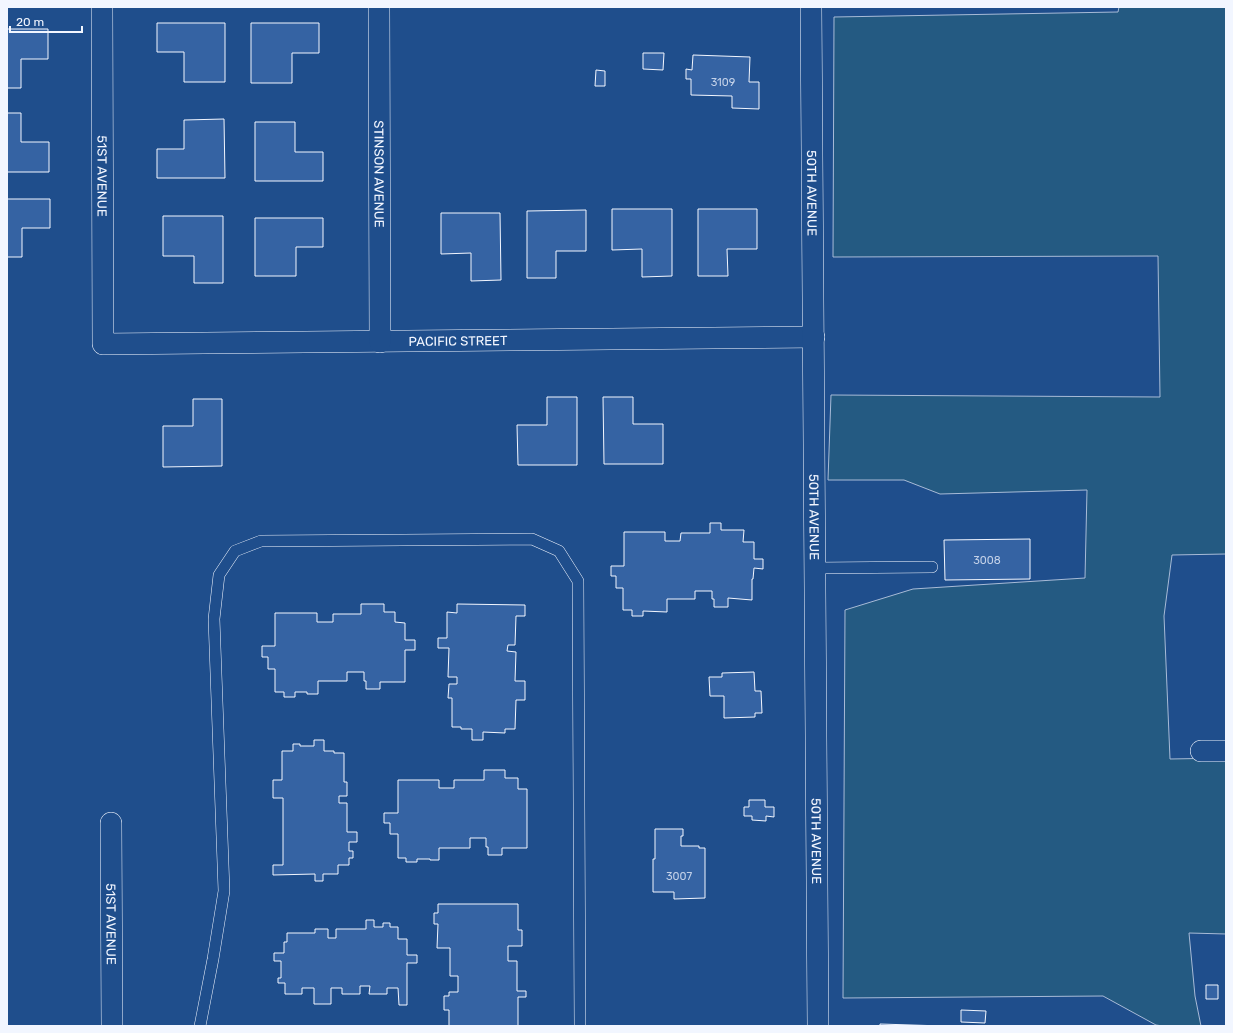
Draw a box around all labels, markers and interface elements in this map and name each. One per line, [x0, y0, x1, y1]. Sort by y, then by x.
scale bar [10, 8, 82, 34]
text: 20 m [16, 15, 44, 29]
house number: 3109 [711, 76, 735, 89]
street label: STINSON AVENUE [371, 120, 387, 228]
street label: 51ST AVENUE [94, 135, 110, 217]
street label: 50TH AVENUE [804, 150, 820, 236]
street label: PACIFIC STREET [408, 333, 508, 349]
street label: 50TH AVENUE [806, 474, 822, 560]
house number: 3008 [973, 554, 1001, 567]
street label: 50TH AVENUE [808, 798, 824, 884]
house number: 3007 [666, 870, 692, 883]
street label: 51ST AVENUE [103, 883, 119, 965]

